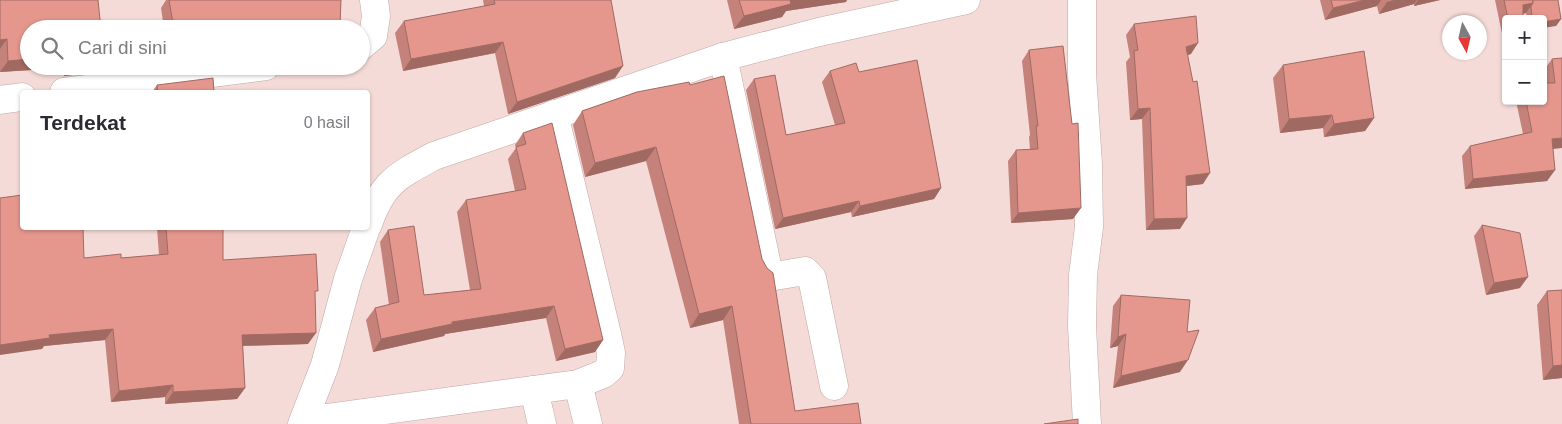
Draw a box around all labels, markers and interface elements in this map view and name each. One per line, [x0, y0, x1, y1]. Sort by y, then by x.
north arrow [1442, 15, 1487, 60]
map controls [1502, 15, 1547, 105]
button: + [1502, 15, 1547, 60]
search box [20, 20, 370, 75]
icon: search [38, 34, 66, 62]
text: Cari di sini [78, 37, 167, 58]
button: − [1502, 60, 1547, 105]
text: Terdekat [40, 111, 126, 134]
text: 0 hasil [304, 114, 350, 131]

